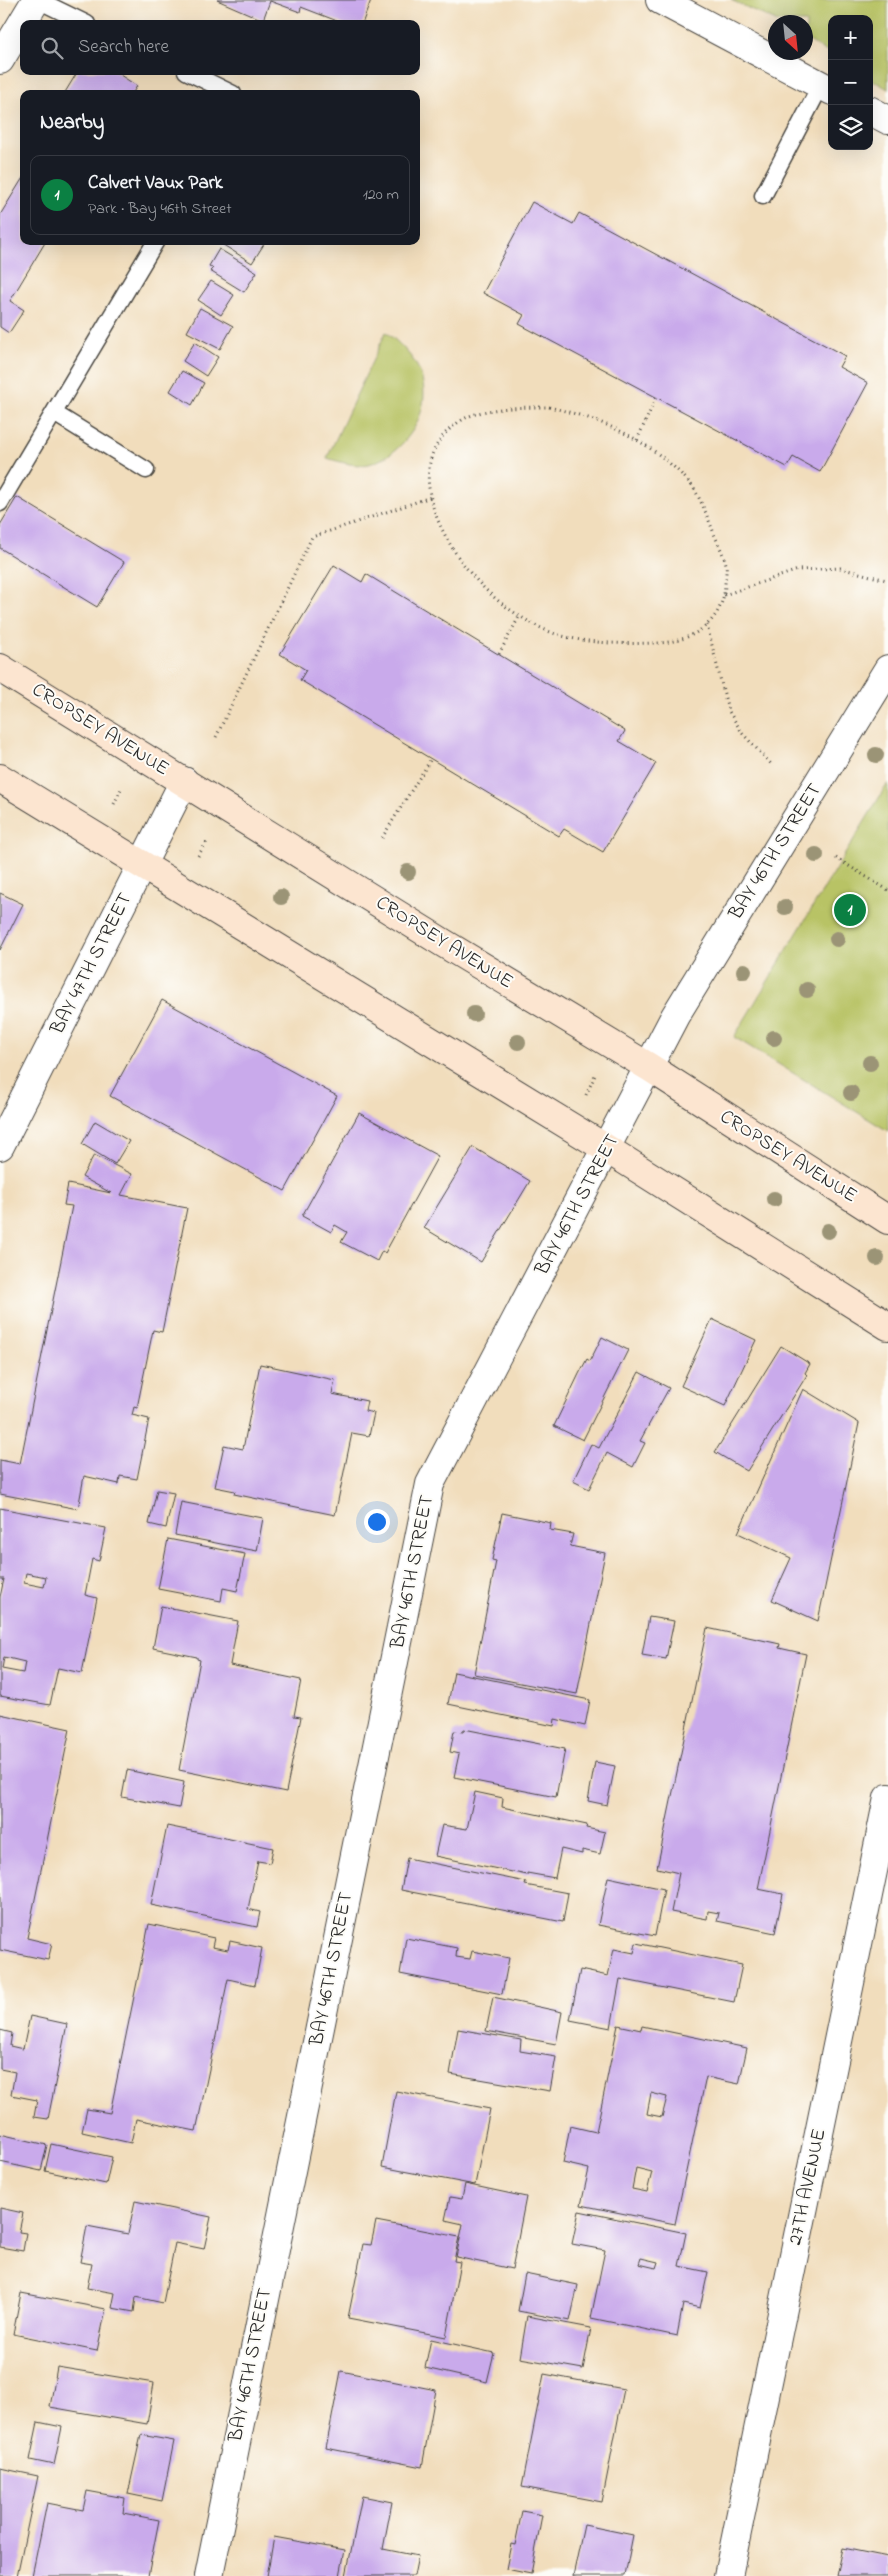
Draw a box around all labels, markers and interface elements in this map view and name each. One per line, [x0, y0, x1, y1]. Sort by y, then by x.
north arrow [768, 15, 813, 60]
map controls [828, 15, 873, 150]
button: + [828, 15, 873, 60]
search box [20, 20, 420, 75]
icon: search [38, 34, 66, 62]
text: Search here [78, 34, 169, 61]
button: − [828, 60, 873, 105]
button: layers [828, 105, 873, 150]
text: Nearby [40, 108, 104, 138]
text: Calvert Vaux Park [88, 170, 223, 197]
text: 1 [54, 183, 60, 207]
text: 120 m [363, 183, 399, 207]
text: Park · Bay 46th Street [88, 197, 232, 221]
street label: CROPSEY AVENUE [26, 676, 174, 784]
street label: BAY 46TH STREET [722, 778, 830, 927]
street label: BAY 47TH STREET [43, 888, 140, 1041]
street label: CROPSEY AVENUE [370, 889, 518, 997]
pin: 1 [834, 891, 866, 929]
street label: CROPSEY AVENUE [714, 1103, 862, 1211]
street label: BAY 46TH STREET [528, 1129, 627, 1282]
street label: BAY 46TH STREET [384, 1493, 442, 1652]
your location [364, 1509, 390, 1535]
street label: BAY 46TH STREET [303, 1890, 361, 2049]
street label: 27TH AVENUE [782, 2126, 834, 2248]
street label: BAY 46TH STREET [222, 2286, 280, 2445]

